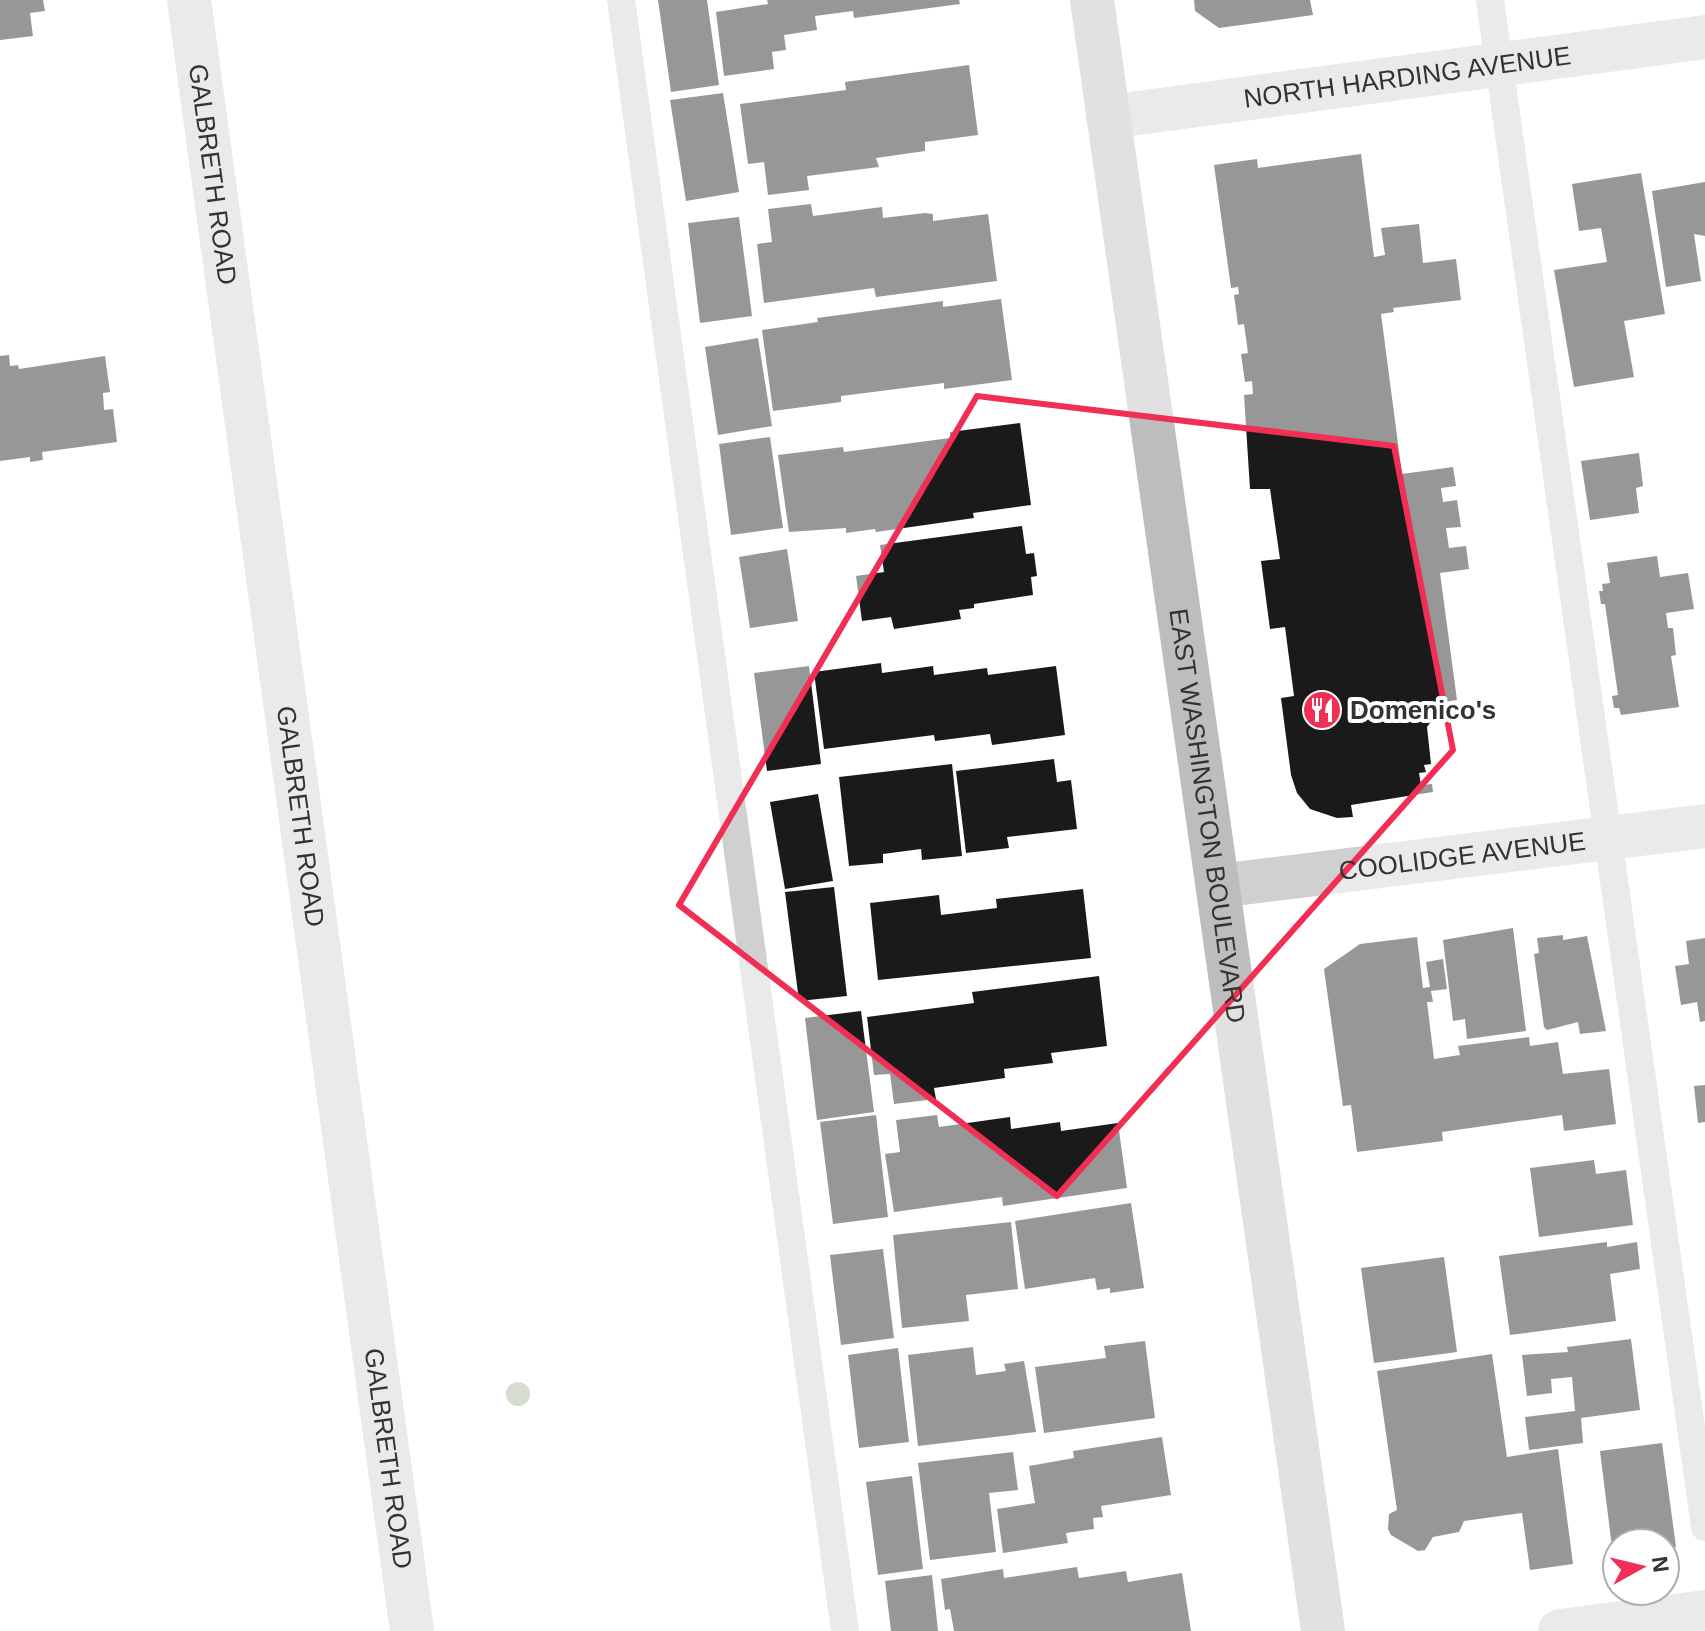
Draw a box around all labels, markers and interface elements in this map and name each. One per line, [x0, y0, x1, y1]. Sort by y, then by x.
street label: NORTH HARDING AVENUE [1242, 40, 1573, 114]
street label: GALBRETH ROAD [183, 62, 243, 287]
street label: EAST WASHINGTON BOULEVARD [1163, 607, 1252, 1025]
restaurant icon: Domenico's [1301, 689, 1343, 731]
place label: Domenico's [1350, 695, 1496, 725]
street label: GALBRETH ROAD [271, 704, 331, 929]
street label: COOLIDGE AVENUE [1337, 826, 1587, 886]
street label: GALBRETH ROAD [358, 1346, 418, 1571]
north arrow [1601, 1527, 1681, 1607]
text: N [1647, 1555, 1674, 1574]

